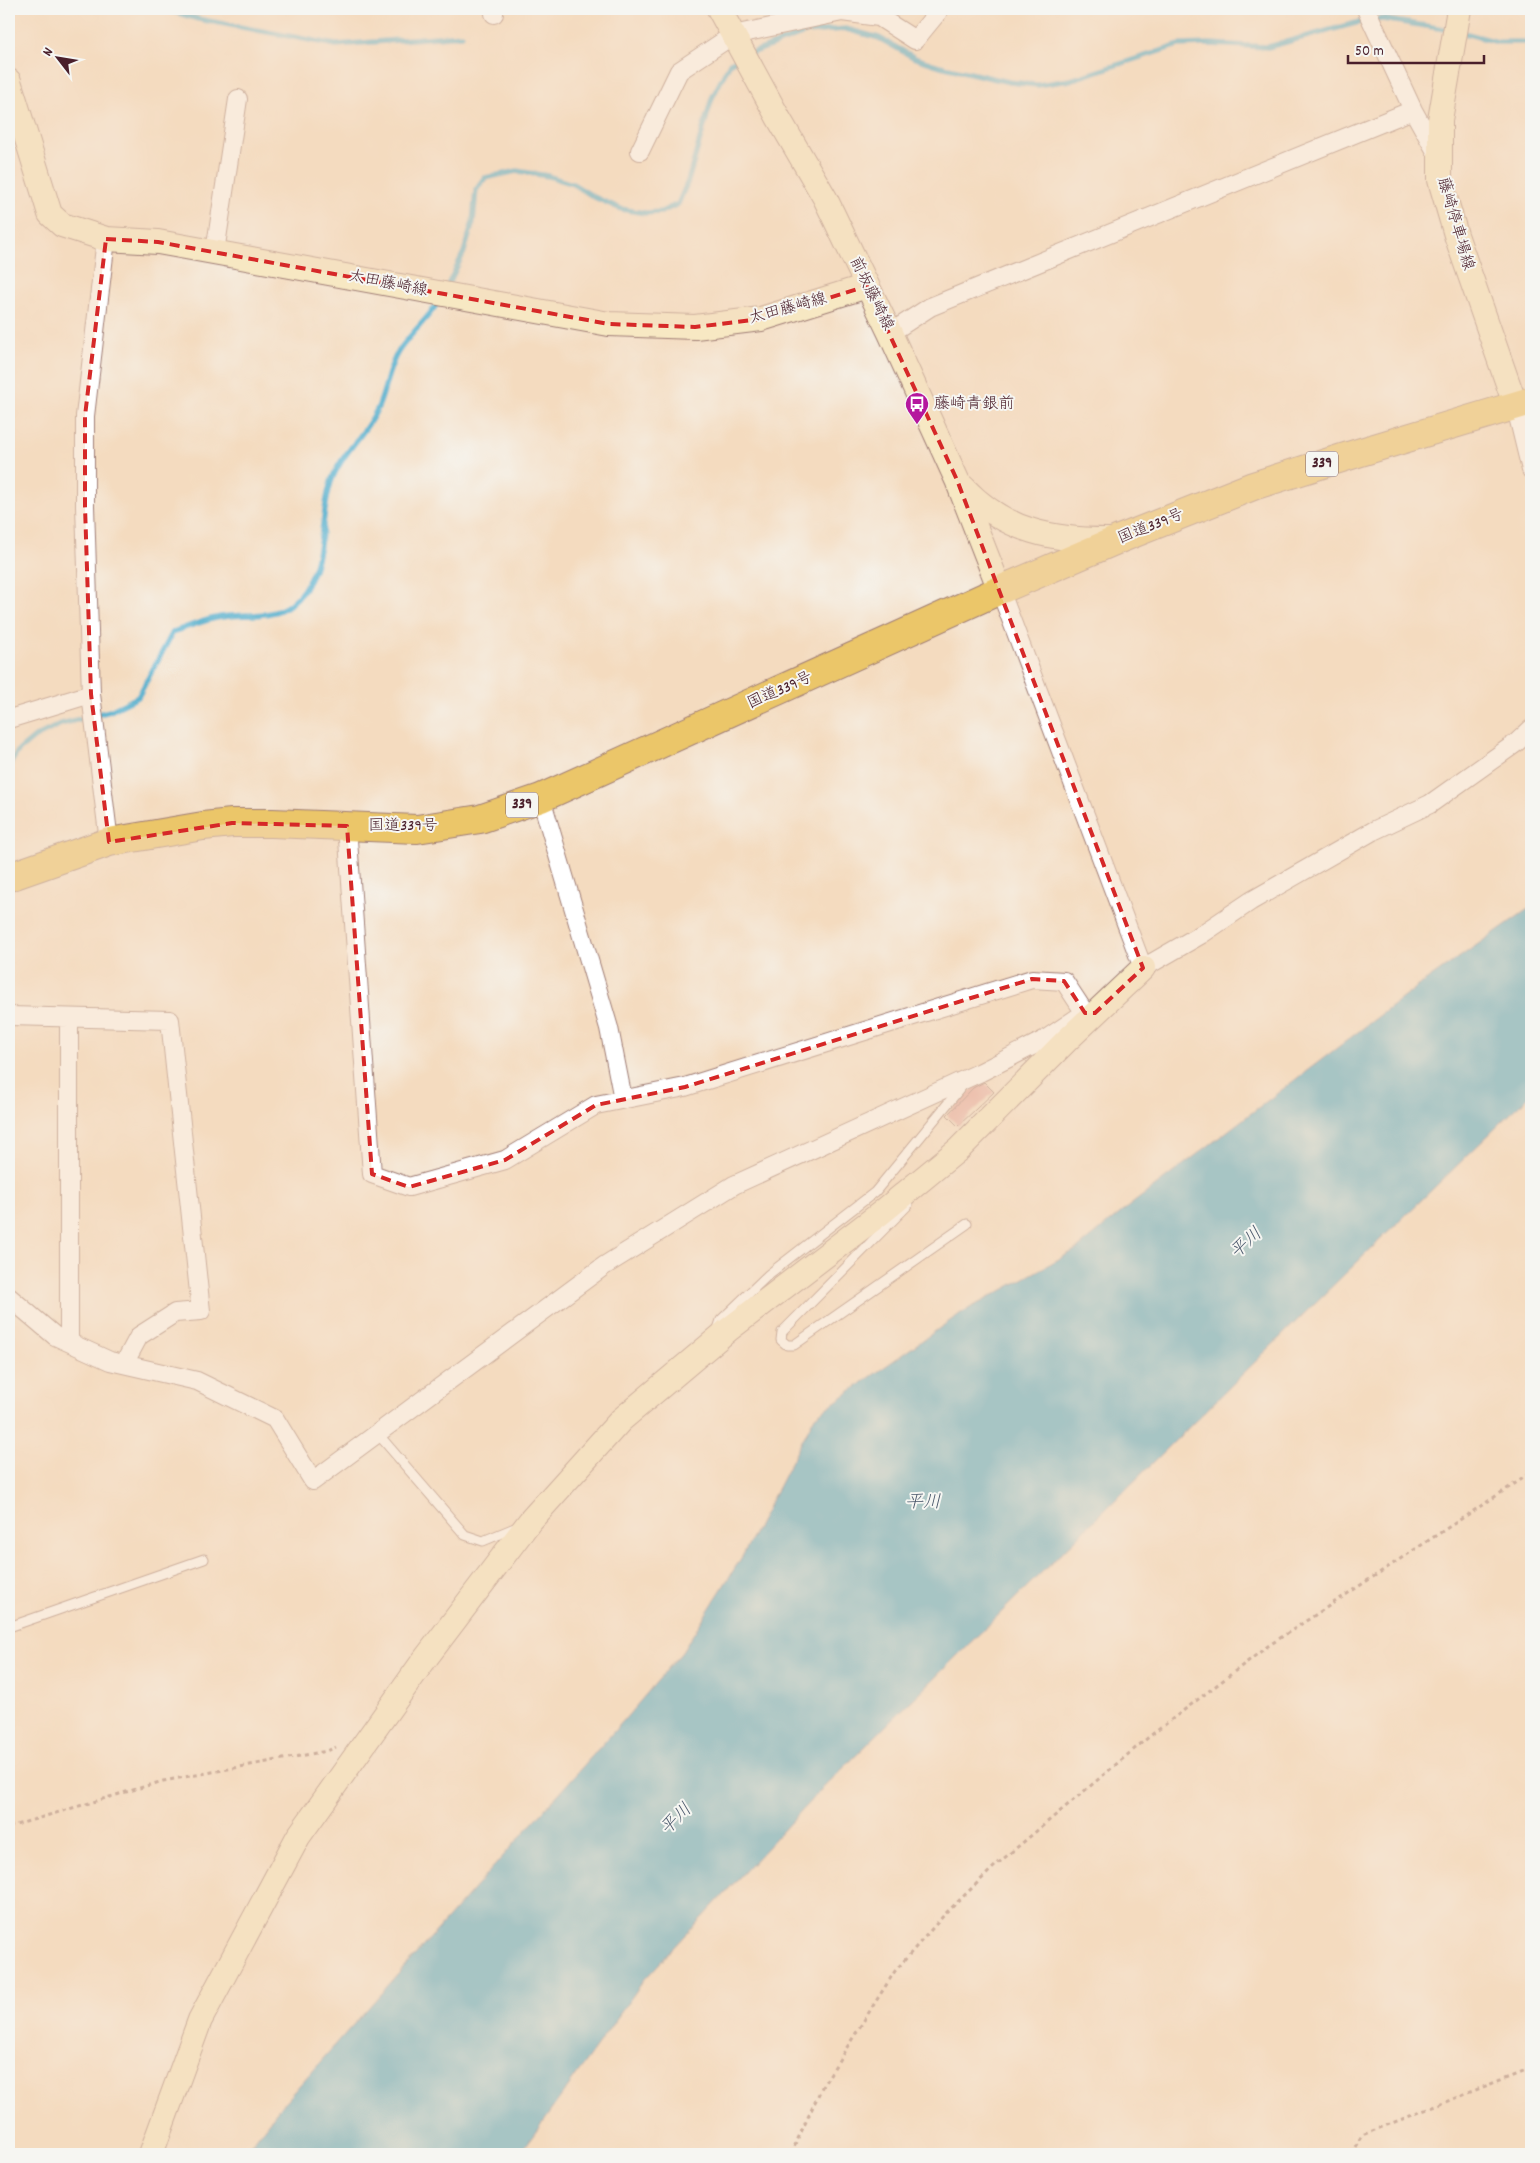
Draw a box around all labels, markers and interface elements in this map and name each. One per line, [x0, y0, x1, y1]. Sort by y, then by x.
north arrow [32, 32, 82, 82]
scale bar [1348, 32, 1484, 64]
text: 50 m [1355, 41, 1384, 63]
text: N [38, 44, 59, 60]
street label: 藤崎停車場線 [1431, 175, 1479, 273]
street label: 前坂藤崎線 [843, 253, 899, 335]
street label: 太田藤崎線 [347, 265, 429, 303]
street label: 太田藤崎線 [746, 288, 830, 330]
bus stop icon: 藤崎青銀前 [904, 391, 930, 425]
place label: 藤崎青銀前 [934, 393, 1014, 416]
road number: 339 [1306, 452, 1338, 476]
street label: 国道339号 [1114, 503, 1188, 551]
street label: 国道339号 [744, 666, 816, 716]
road number: 339 [506, 792, 538, 818]
street label: 国道339号 [368, 815, 438, 838]
water label: 平川 [1225, 1223, 1269, 1265]
water label: 平川 [905, 1491, 941, 1516]
water label: 平川 [655, 1798, 699, 1842]

